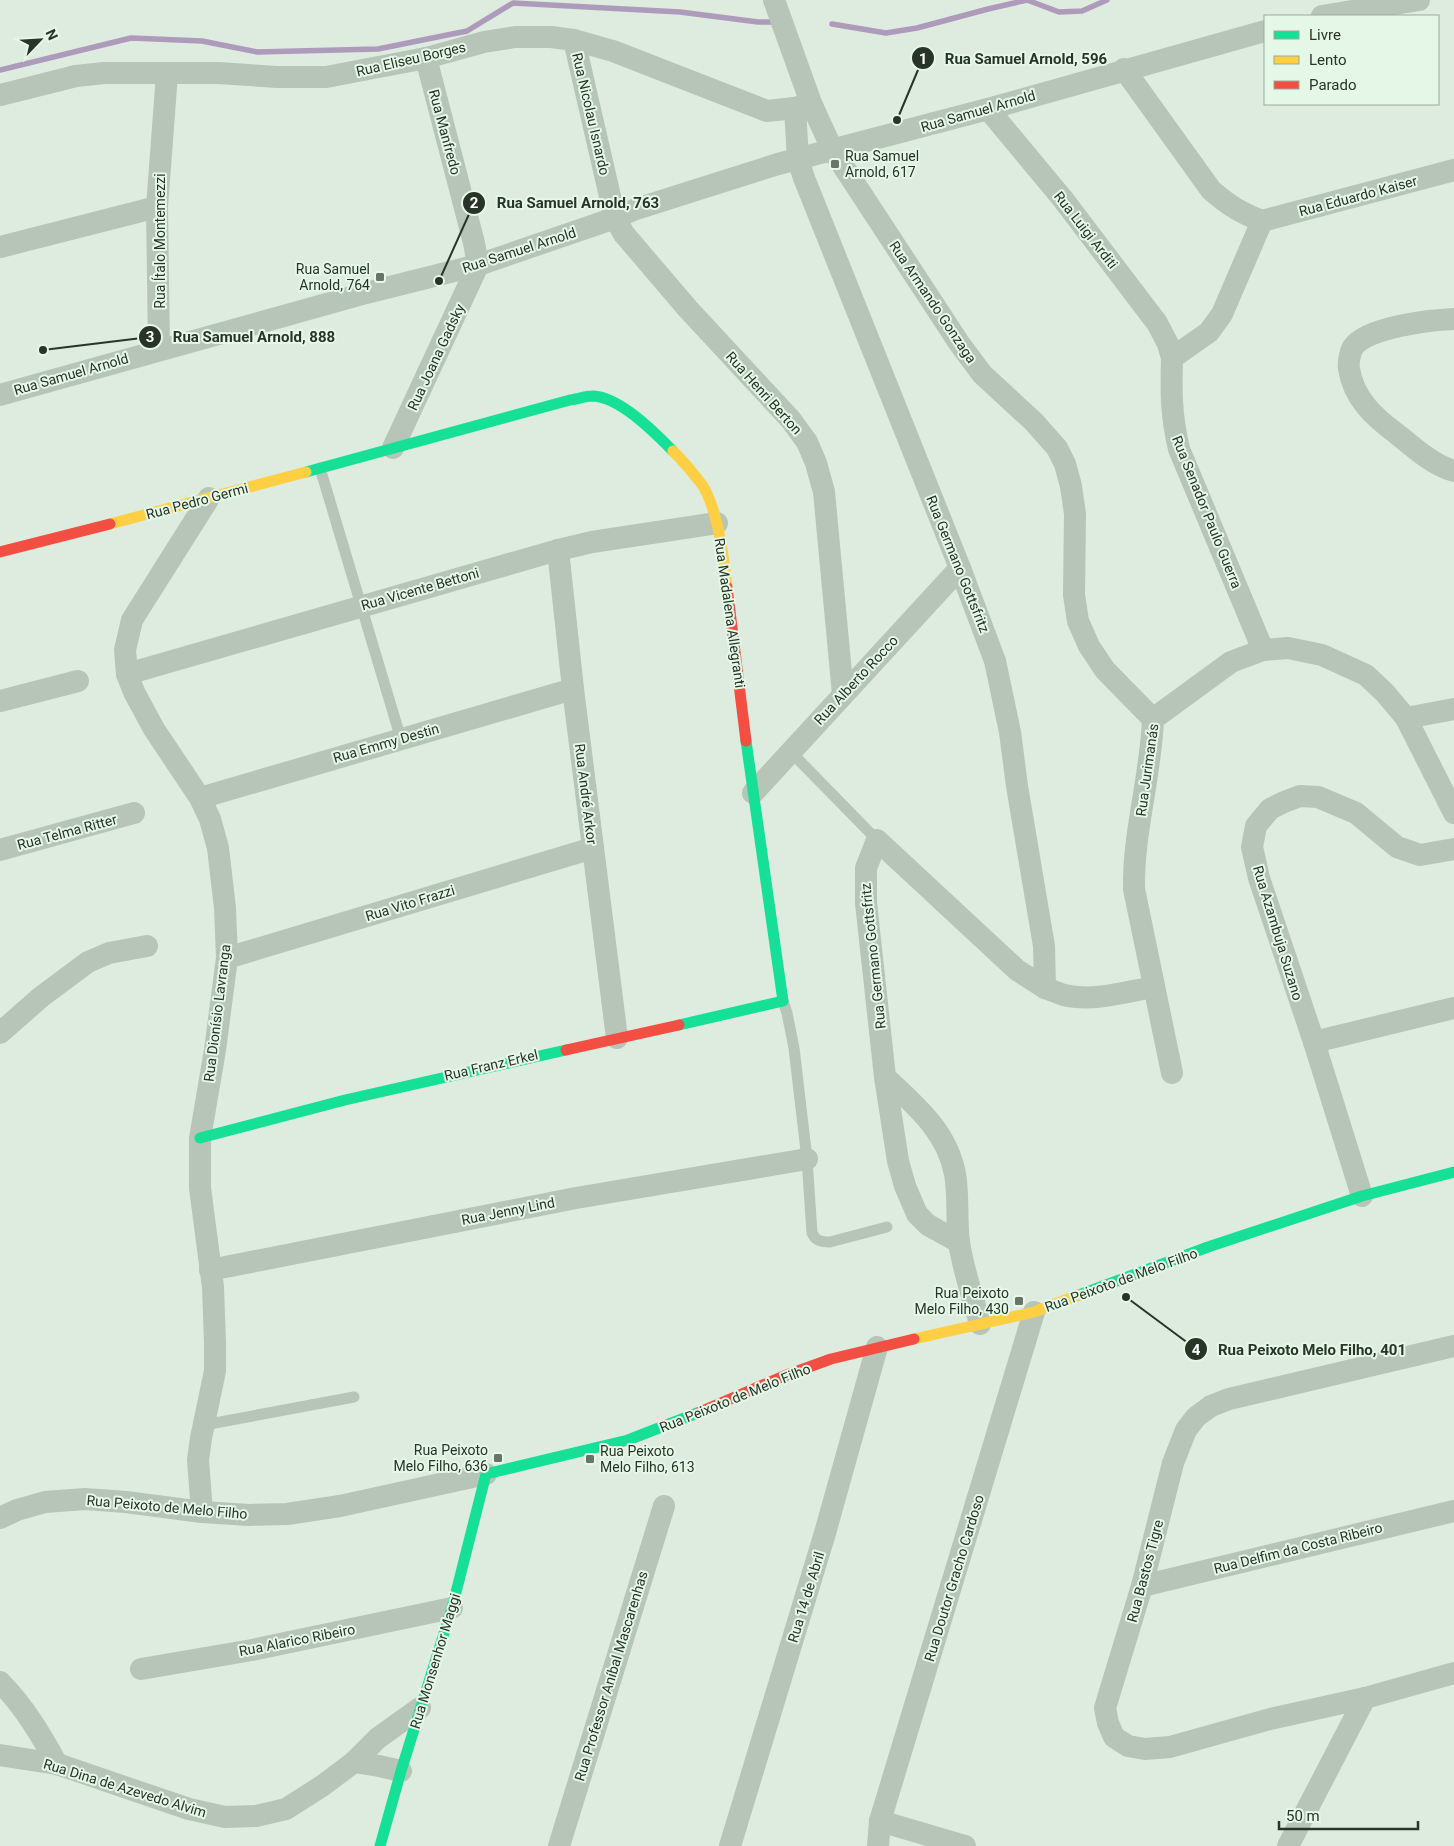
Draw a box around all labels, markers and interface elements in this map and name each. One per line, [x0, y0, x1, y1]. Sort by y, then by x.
north arrow [15, 15, 65, 65]
legend [1264, 15, 1439, 105]
text: Livre [1309, 26, 1341, 44]
text: N [42, 27, 61, 42]
street label: Rua Eliseu Borges [355, 39, 467, 79]
callout: Rua Samuel Arnold, 596 [910, 43, 1118, 73]
text: 1 [919, 50, 927, 68]
text: Rua Samuel Arnold, 596 [945, 50, 1108, 68]
street label: Rua Nicolau Isnardo [569, 51, 613, 177]
text: Lento [1309, 51, 1347, 69]
text: Parado [1309, 76, 1357, 94]
street label: Rua Samuel Arnold [919, 87, 1037, 135]
street label: Rua Manfredo [426, 88, 464, 176]
place label: Rua Samuel Arnold, 617 [845, 148, 919, 180]
marker: Rua Samuel Arnold, 617 [829, 158, 841, 170]
street label: Rua Eduardo Kaiser [1297, 172, 1419, 219]
street label: Rua Ítalo Montemezzi [151, 173, 168, 309]
callout: Rua Samuel Arnold, 763 [462, 188, 669, 218]
street label: Rua Luigi Arditi [1051, 188, 1121, 272]
text: 2 [470, 194, 479, 212]
text: Rua Samuel Arnold, 763 [497, 194, 659, 212]
street label: Rua Samuel Arnold [460, 224, 578, 276]
street label: Rua Armando Gonzaga [886, 238, 980, 366]
place label: Rua Samuel Arnold, 764 [296, 261, 370, 293]
marker: Rua Samuel Arnold, 764 [374, 271, 386, 283]
street label: Rua Joana Gadsky [404, 301, 468, 413]
callout: Rua Samuel Arnold, 888 [138, 322, 345, 352]
text: 3 [146, 328, 154, 346]
text: Rua Samuel Arnold, 888 [173, 328, 335, 346]
street label: Rua Henri Berton [723, 348, 805, 438]
street label: Rua Samuel Arnold [12, 350, 130, 398]
street label: Rua Senador Paulo Guerra [1169, 433, 1245, 591]
street label: Rua Pedro Germi [144, 480, 250, 522]
street label: Rua Germano Gottsfritz [923, 493, 993, 635]
street label: Rua Madalena Allegranti [712, 537, 748, 689]
street label: Rua Vicente Bettoni [359, 564, 481, 614]
street label: Rua Alberto Rocco [811, 632, 901, 728]
street label: Rua Emmy Destin [331, 720, 441, 766]
street label: Rua Jurimanás [1133, 723, 1161, 817]
street label: Rua André Arkor [572, 743, 600, 846]
street label: Rua Telma Ritter [15, 811, 119, 853]
street label: Rua Azambuja Suzano [1250, 864, 1306, 1002]
street label: Rua Vito Frazzi [363, 882, 457, 924]
street label: Rua Germano Gottsfritz [857, 882, 889, 1030]
street label: Rua Dionísio Lavranga [201, 943, 233, 1083]
street label: Rua Franz Erkel [443, 1046, 539, 1084]
street label: Rua Jenny Lind [460, 1194, 556, 1228]
street label: Rua Peixoto de Melo Filho [1043, 1245, 1200, 1315]
place label: Rua Peixoto Melo Filho, 430 [914, 1285, 1009, 1317]
marker: Rua Peixoto Melo Filho, 430 [1013, 1295, 1025, 1307]
callout: Rua Peixoto Melo Filho, 401 [1183, 1334, 1416, 1364]
text: 4 [1192, 1341, 1201, 1359]
text: Rua Peixoto Melo Filho, 401 [1218, 1341, 1406, 1359]
street label: Rua Peixoto de Melo Filho [657, 1360, 813, 1436]
place label: Rua Peixoto Melo Filho, 636 [393, 1442, 488, 1474]
place label: Rua Peixoto Melo Filho, 613 [600, 1443, 695, 1475]
marker: Rua Peixoto Melo Filho, 636 [492, 1452, 504, 1464]
marker: Rua Peixoto Melo Filho, 613 [584, 1453, 596, 1465]
street label: Rua Peixoto de Melo Filho [86, 1492, 248, 1522]
street label: Rua Doutor Gracho Cardoso [921, 1493, 987, 1663]
street label: Rua Bastos Tigre [1124, 1518, 1166, 1624]
street label: Rua Delfim da Costa Ribeiro [1212, 1519, 1384, 1577]
street label: Rua 14 de Abril [785, 1550, 827, 1644]
street label: Rua Professor Aníbal Mascarenhas [571, 1569, 651, 1783]
street label: Rua Monsenhor Maggi [407, 1591, 463, 1731]
street label: Rua Alarico Ribeiro [238, 1621, 356, 1659]
street label: Rua Dina de Azevedo Alvim [42, 1756, 208, 1820]
scale bar [1279, 1798, 1418, 1830]
text: 50 m [1286, 1807, 1320, 1825]

